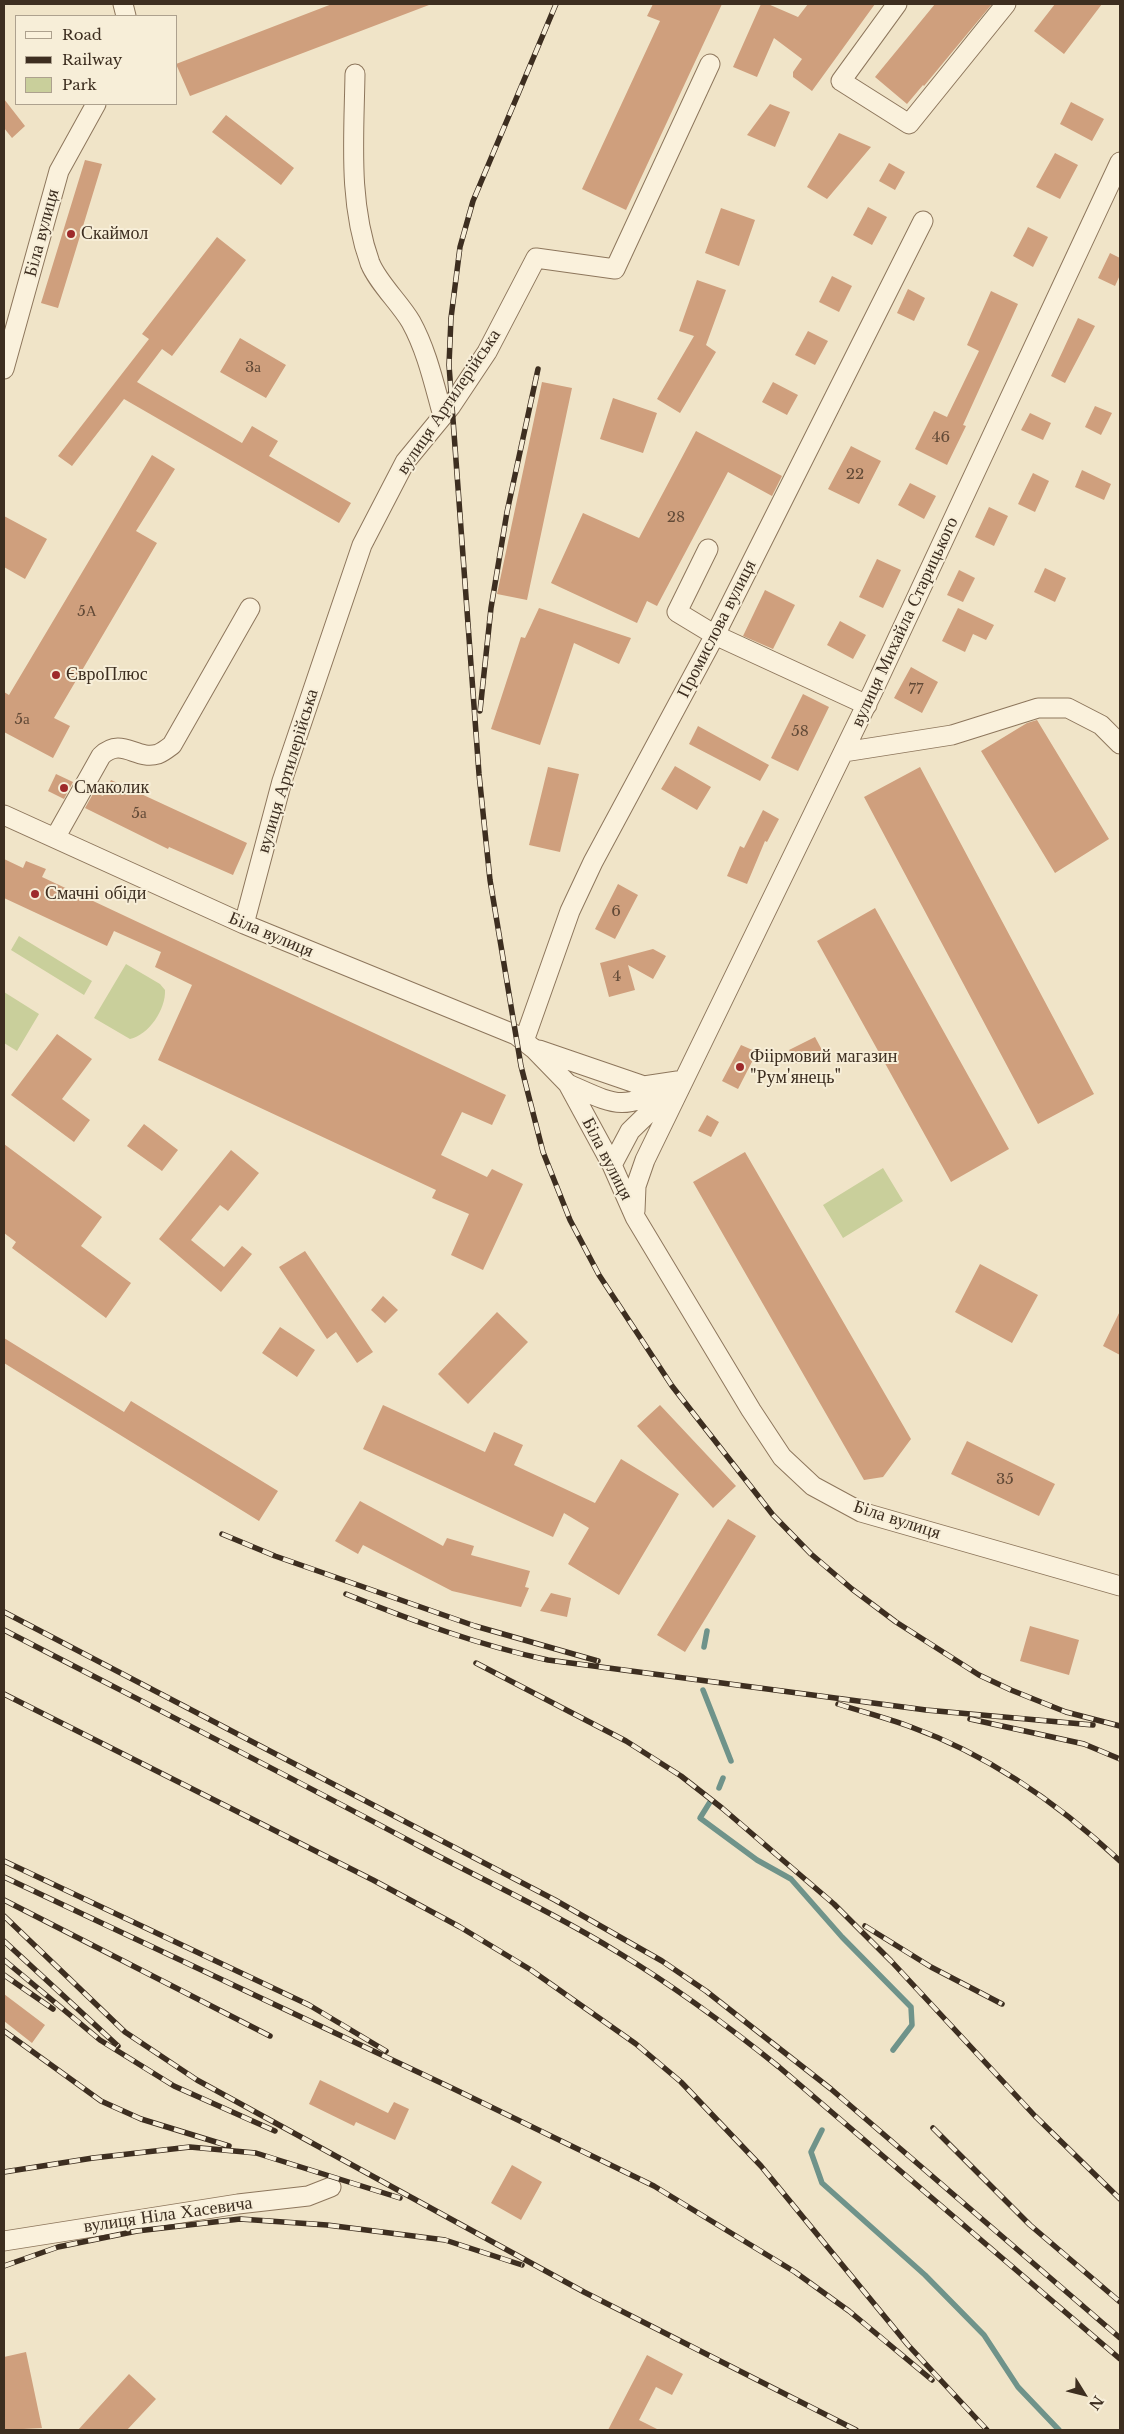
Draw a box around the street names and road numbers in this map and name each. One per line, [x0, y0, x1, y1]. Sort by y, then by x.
street label: Біла вулиця [20, 187, 64, 279]
street label: вулиця Артилерійська [392, 325, 506, 479]
street label: вулиця Михайла Старицького [847, 514, 963, 730]
street label: Промислова вулиця [673, 557, 761, 701]
street label: вулиця Артилерійська [253, 686, 323, 856]
street label: Біла вулиця [225, 907, 317, 963]
street label: Біла вулиця [577, 1114, 637, 1204]
street label: Біла вулиця [851, 1496, 943, 1544]
street label: вулиця Ніла Хасевича [82, 2192, 254, 2238]

